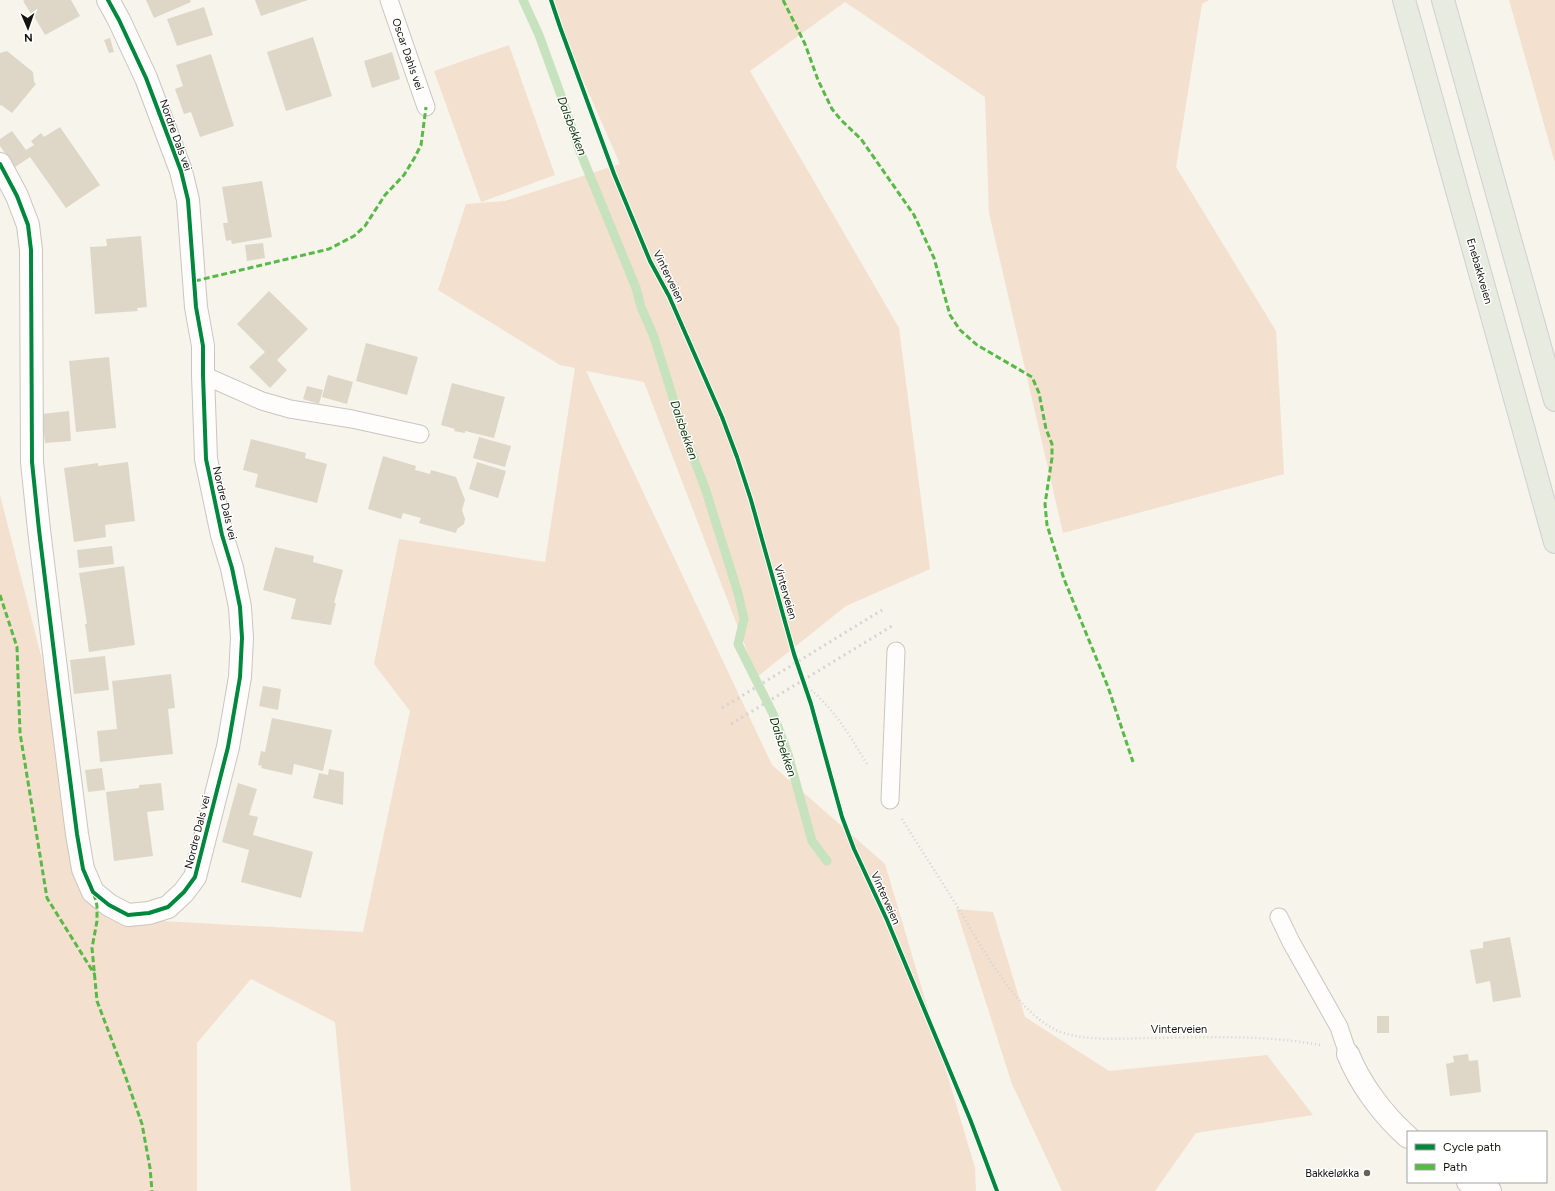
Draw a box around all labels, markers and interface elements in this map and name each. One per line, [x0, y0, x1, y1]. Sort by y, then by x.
north arrow [8, 8, 48, 48]
street label: Oscar Dahls vei [389, 16, 426, 92]
text: N [24, 31, 33, 44]
water label: Dalsbekken [554, 95, 590, 158]
street label: Nordre Dals vei [157, 98, 194, 173]
street label: Enebakkveien [1464, 237, 1495, 305]
street label: Vinterveien [650, 248, 687, 304]
water label: Dalsbekken [667, 398, 701, 462]
street label: Nordre Dals vei [210, 465, 239, 541]
street label: Vinterveien [771, 563, 800, 621]
water label: Dalsbekken [767, 715, 799, 779]
street label: Nordre Dals vei [182, 794, 213, 870]
street label: Vinterveien [868, 870, 903, 927]
street label: Vinterveien [1151, 1023, 1207, 1036]
legend [1407, 1131, 1547, 1183]
text: Cycle path [1443, 1140, 1501, 1154]
text: Path [1443, 1160, 1467, 1174]
place label: Bakkeløkka [1305, 1167, 1359, 1180]
marker: Bakkeløkka [1362, 1168, 1372, 1178]

